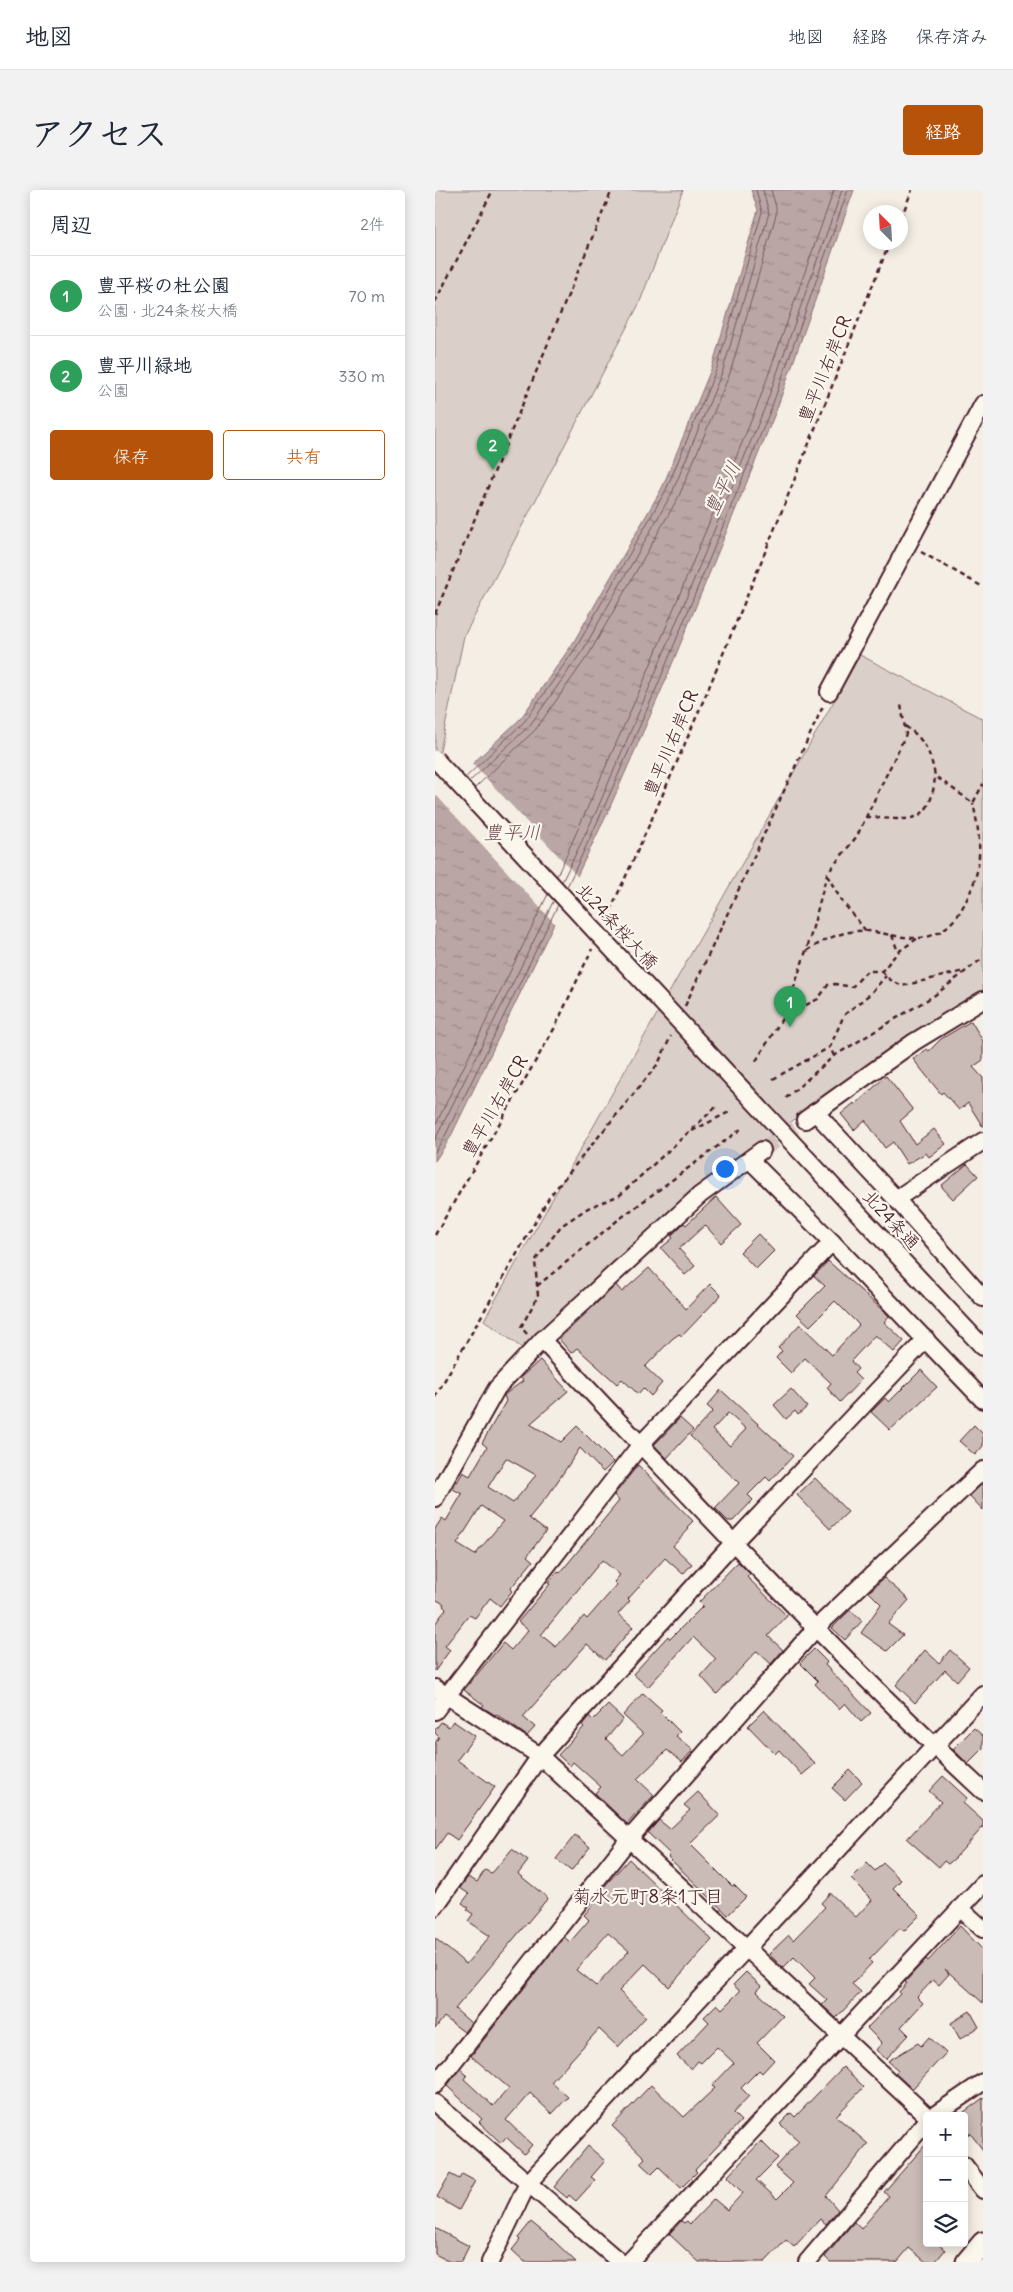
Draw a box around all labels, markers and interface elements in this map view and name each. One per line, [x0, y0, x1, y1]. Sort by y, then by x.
text: 地図 [25, 21, 73, 51]
text: 地図 [788, 25, 824, 48]
text: 経路 [852, 25, 888, 48]
text: 保存済み [916, 25, 988, 48]
button: 経路 [903, 105, 983, 155]
text: アクセス [30, 111, 168, 155]
north arrow [863, 205, 908, 250]
text: 周辺 [50, 211, 92, 238]
text: 2件 [360, 214, 385, 234]
text: 豊平桜の杜公園 [97, 273, 230, 297]
text: 1 [63, 286, 69, 306]
text: 70 m [349, 286, 385, 306]
text: 公園 · 北24条桜大橋 [97, 300, 238, 320]
street label: 豊平川右岸CR [793, 312, 856, 426]
text: 豊平川緑地 [97, 353, 192, 377]
text: 2 [62, 366, 70, 386]
text: 330 m [338, 366, 385, 386]
text: 公園 [97, 380, 129, 400]
pin: 2 [477, 429, 509, 470]
button: 保存 [50, 430, 213, 480]
button: 共有 [223, 430, 385, 480]
water label: 豊平川 [699, 457, 745, 519]
street label: 豊平川右岸CR [638, 686, 703, 799]
water label: 豊平川 [483, 820, 541, 844]
street label: 北24条桜大橋 [571, 878, 663, 974]
pin: 1 [774, 986, 806, 1027]
street label: 豊平川右岸CR [456, 1051, 533, 1161]
your location [712, 1156, 738, 1182]
street label: 北24条通 [858, 1185, 925, 1255]
district label: 菊水元町8条1丁目 [572, 1884, 724, 1908]
map controls [923, 2112, 968, 2247]
button: + [923, 2112, 968, 2157]
button: − [923, 2157, 968, 2202]
button: layers [923, 2202, 968, 2247]

